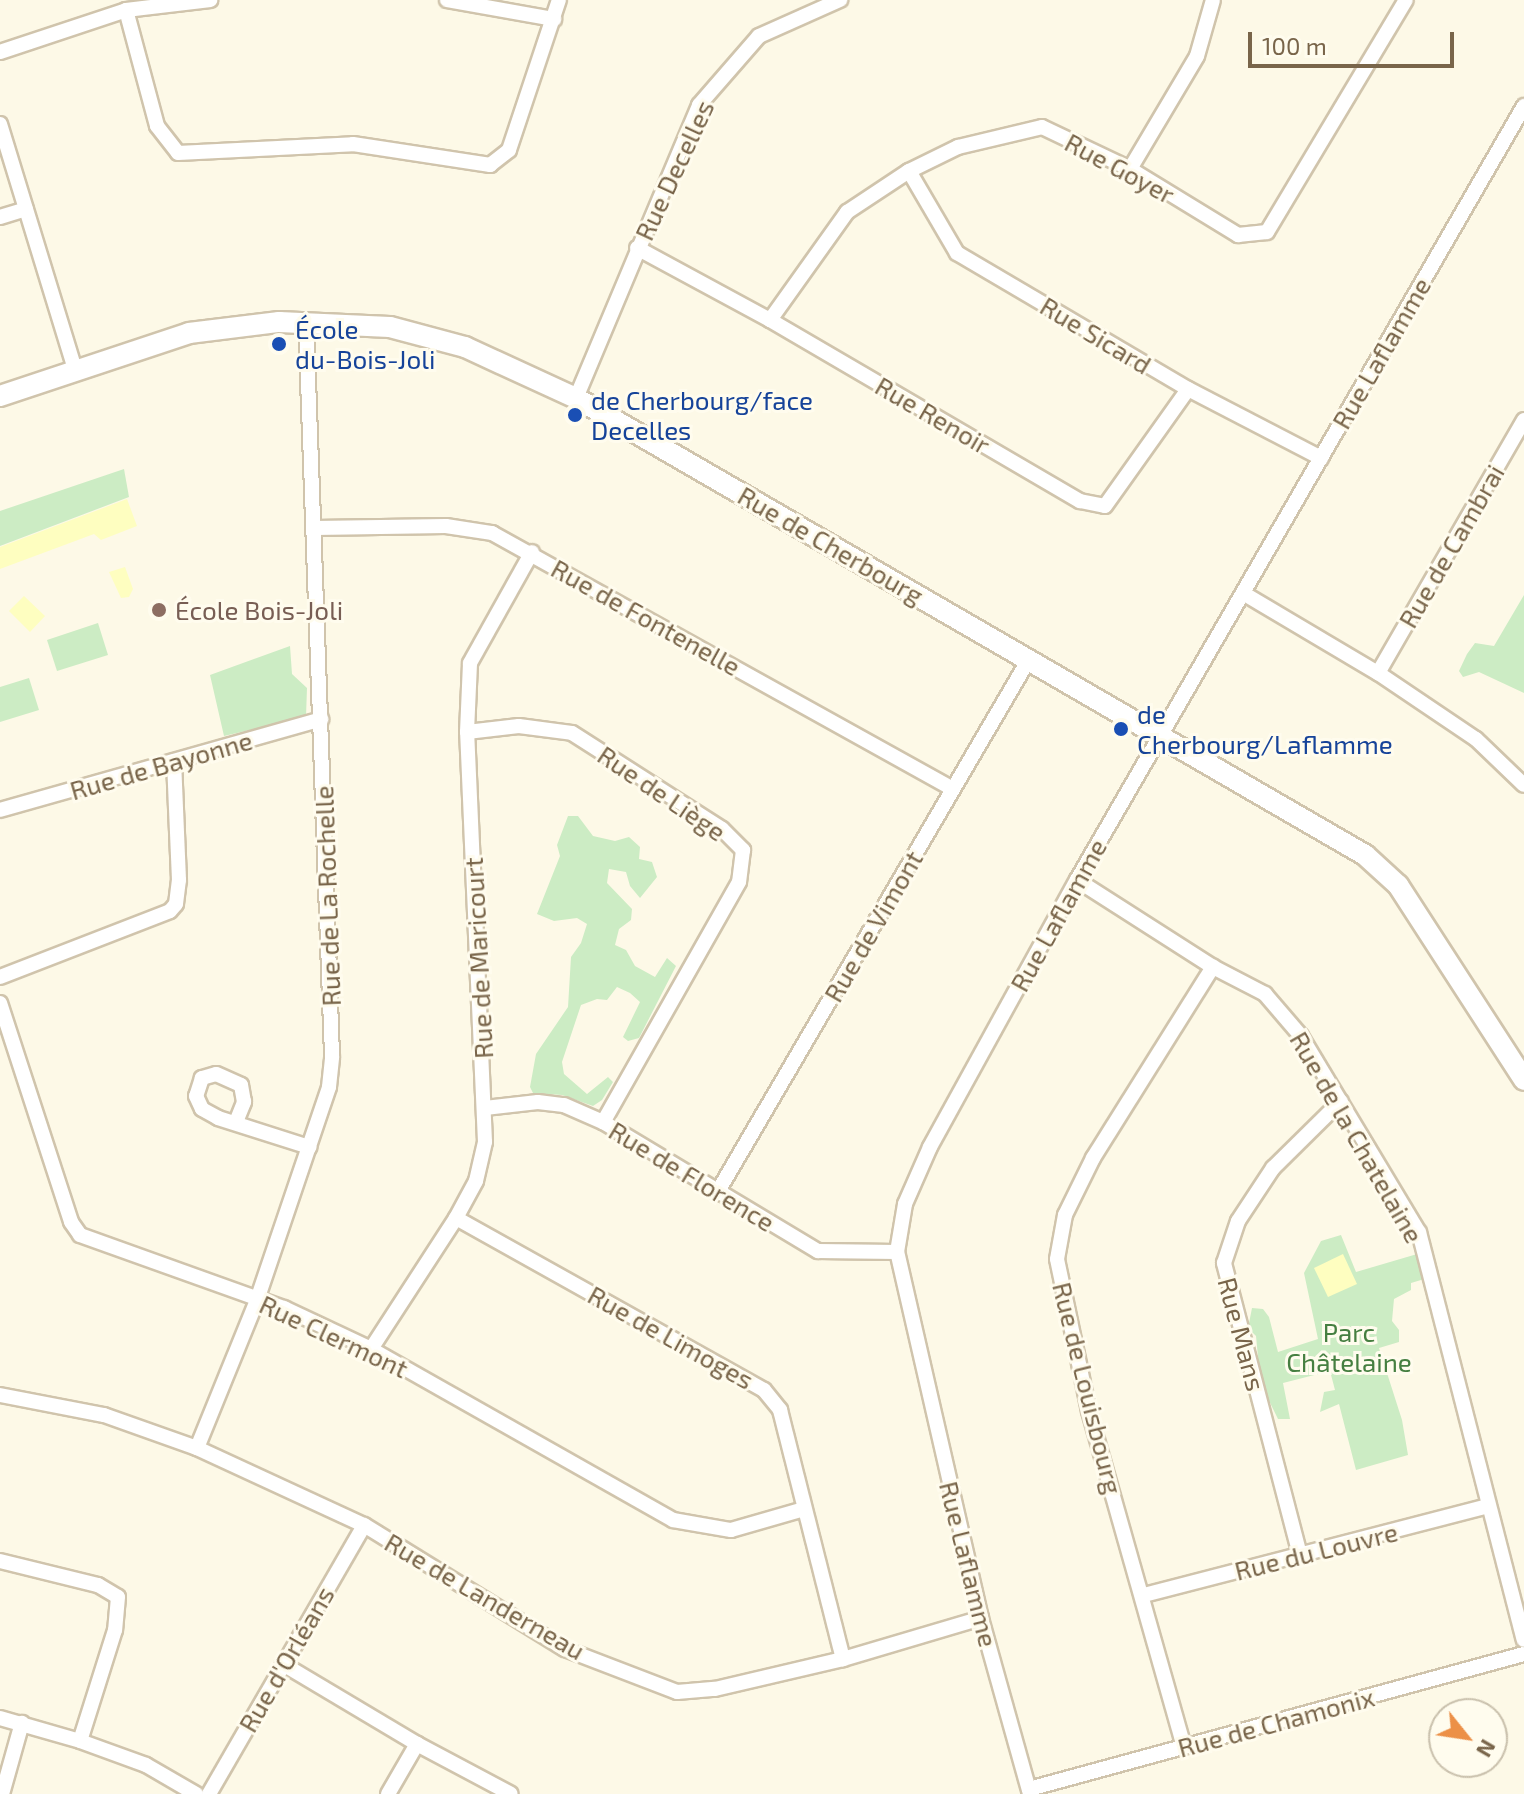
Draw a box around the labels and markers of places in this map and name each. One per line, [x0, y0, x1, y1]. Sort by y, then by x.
place label: École du-Bois-Joli [295, 313, 435, 374]
marker: École du-Bois-Joli [270, 335, 288, 353]
place label: de Cherbourg/face Decelles [591, 384, 813, 446]
marker: de Cherbourg/face Decelles [566, 406, 584, 424]
place label: École Bois-Joli [175, 594, 343, 626]
marker: École Bois-Joli [150, 601, 168, 619]
place label: de Cherbourg/Laflamme [1137, 698, 1393, 760]
marker: de Cherbourg/Laflamme [1112, 720, 1130, 738]

